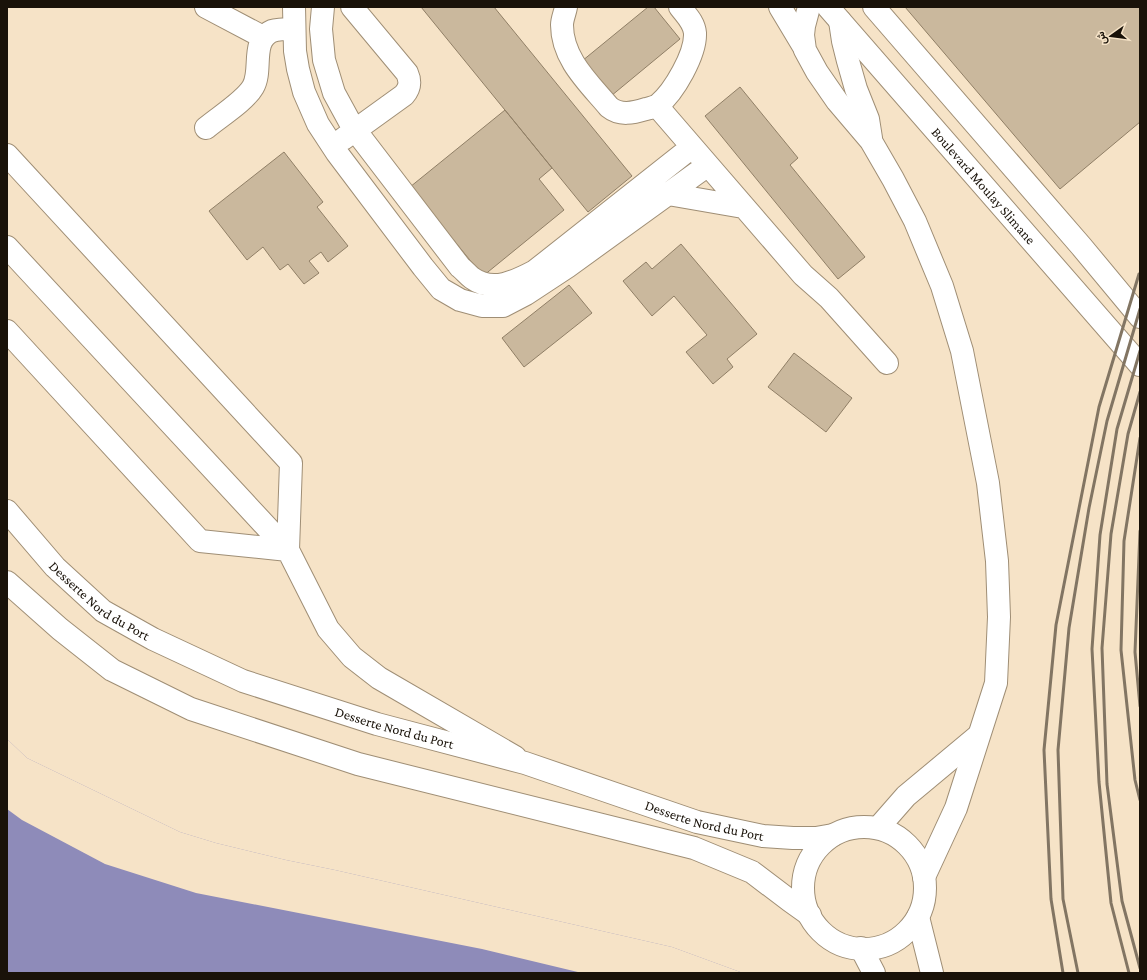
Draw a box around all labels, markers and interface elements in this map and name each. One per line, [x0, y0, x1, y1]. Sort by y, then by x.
north arrow [1091, 16, 1131, 56]
text: ش [1094, 30, 1110, 46]
street label: Boulevard Moulay Slimane [928, 124, 1039, 247]
street label: Desserte Nord du Port [46, 558, 153, 644]
street label: Desserte Nord du Port [333, 703, 456, 752]
street label: Desserte Nord du Port [643, 797, 766, 844]

